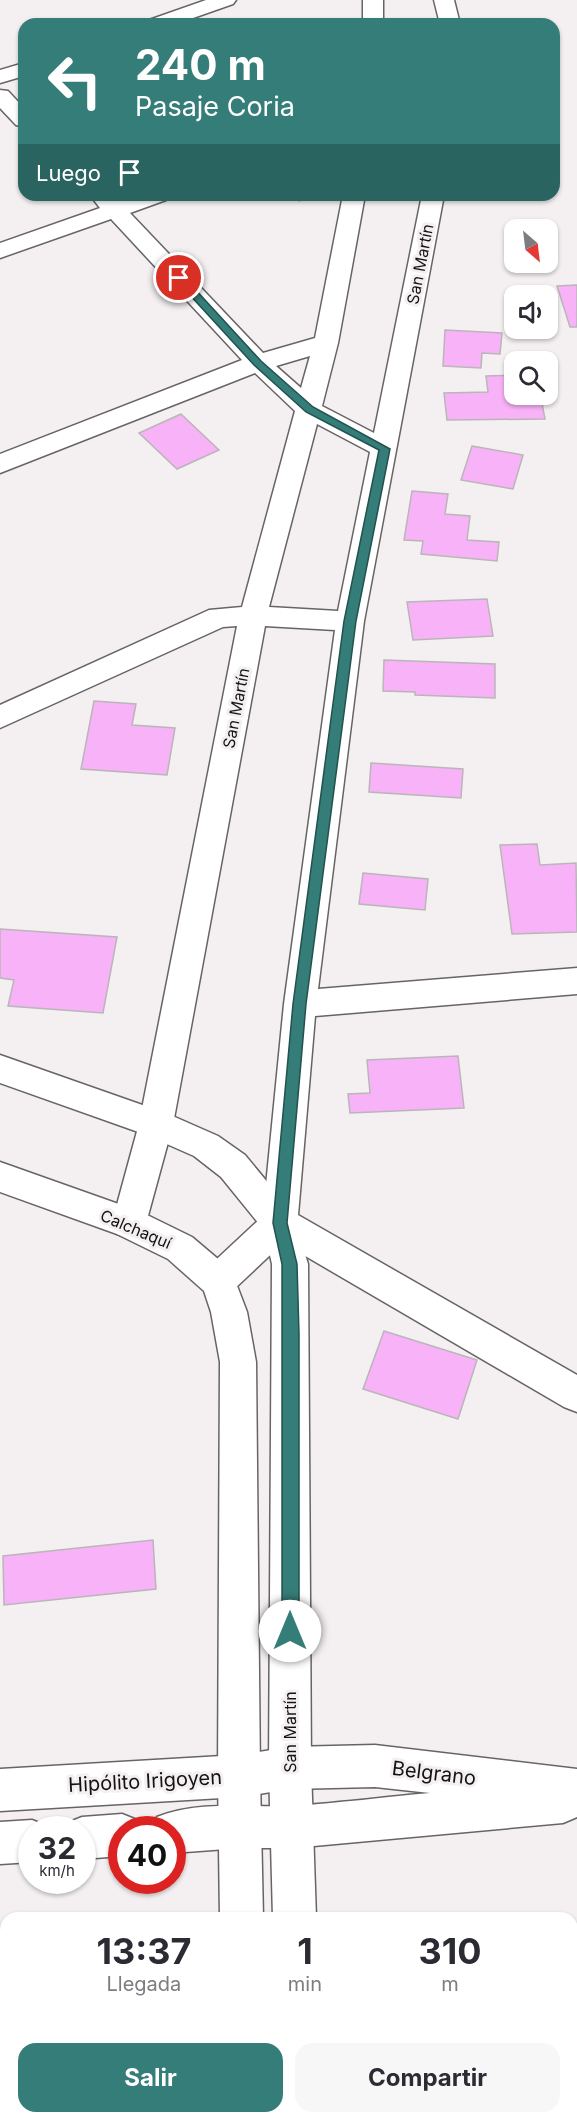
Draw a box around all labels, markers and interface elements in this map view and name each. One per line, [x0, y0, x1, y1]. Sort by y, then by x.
text: 240 m [135, 39, 266, 90]
icon: left [36, 42, 114, 120]
text: Pasaje Coria [135, 90, 295, 123]
icon: arrive [113, 156, 146, 189]
text: Luego [36, 160, 101, 186]
north arrow [504, 219, 558, 273]
map controls [504, 219, 558, 405]
street label: San Martín [402, 222, 438, 306]
pin [153, 252, 204, 303]
icon: arrive [162, 261, 195, 294]
button: sound [504, 285, 558, 339]
button: search [504, 351, 558, 405]
street label: San Martín [218, 666, 254, 750]
street label: Calchaquí [97, 1205, 175, 1253]
position arrow [258, 1599, 322, 1663]
street label: San Martín [280, 1691, 300, 1773]
street label: Belgrano [391, 1756, 477, 1790]
street label: Hipólito Irigoyen [68, 1765, 222, 1797]
speed limit sign: 40 [108, 1816, 186, 1894]
text: 32 [38, 1830, 76, 1866]
text: km/h [39, 1861, 75, 1880]
text: 13:37 [96, 1929, 191, 1973]
text: 1 [297, 1929, 313, 1973]
text: 310 [418, 1929, 482, 1973]
text: Llegada [107, 1972, 181, 1996]
text: min [288, 1972, 322, 1996]
text: m [441, 1972, 459, 1996]
button: Salir [18, 2043, 283, 2112]
button: Compartir [295, 2043, 560, 2112]

